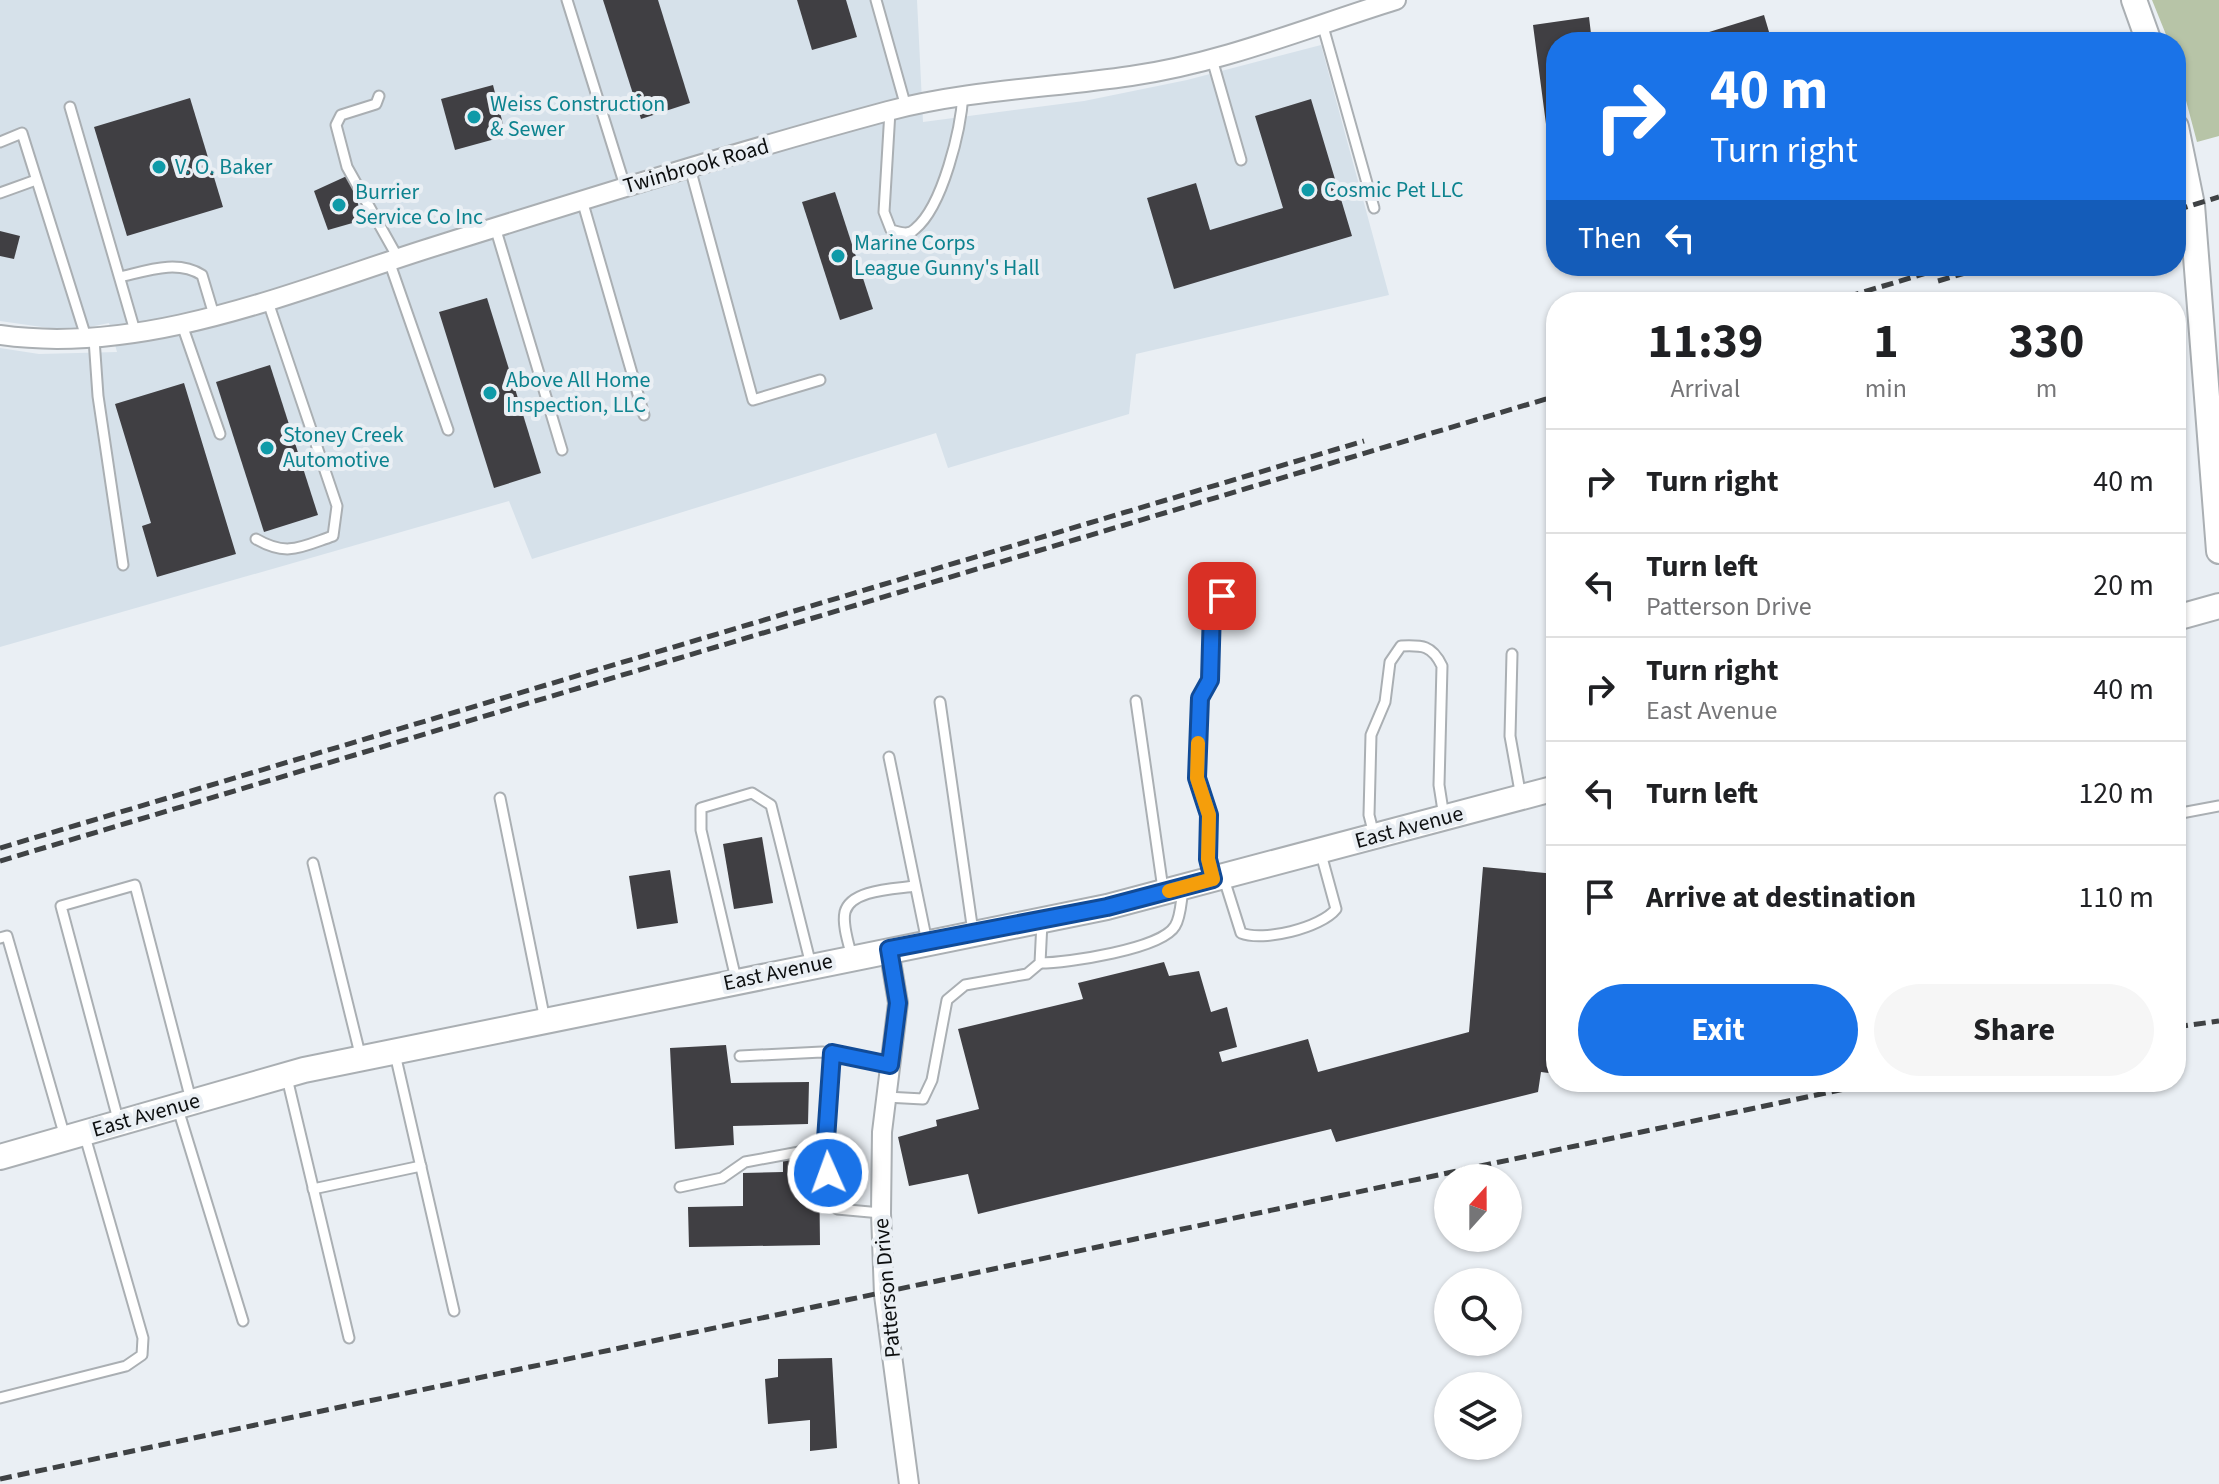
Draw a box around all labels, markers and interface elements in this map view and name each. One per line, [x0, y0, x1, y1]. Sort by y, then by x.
text: 40 m [1710, 51, 1828, 130]
icon: right [1578, 64, 1682, 168]
place label: Weiss Construction & Sewer [490, 88, 665, 145]
marker: Weiss Construction & Sewer [465, 108, 483, 126]
text: Turn right [1710, 125, 1858, 176]
street label: Twinbrook Road [619, 130, 773, 202]
place label: V. O. Baker [175, 151, 273, 183]
marker: V. O. Baker [150, 158, 168, 176]
place label: Cosmic Pet LLC [1324, 174, 1464, 206]
place label: Burrier Service Co Inc [355, 176, 483, 233]
marker: Cosmic Pet LLC [1299, 181, 1317, 199]
marker: Burrier Service Co Inc [330, 196, 348, 214]
icon: left [1658, 216, 1702, 260]
text: Then [1578, 217, 1642, 260]
place label: Marine Corps League Gunny's Hall [854, 227, 1040, 284]
marker: Marine Corps League Gunny's Hall [829, 247, 847, 265]
text: 11:39 [1647, 308, 1763, 376]
text: 1 [1873, 308, 1899, 376]
text: 330 [2008, 308, 2084, 376]
place label: Above All Home Inspection, LLC [506, 364, 651, 421]
text: Arrival [1670, 370, 1740, 407]
text: min [1865, 370, 1907, 407]
text: m [2036, 370, 2057, 407]
marker: Above All Home Inspection, LLC [481, 384, 499, 402]
place label: Stoney Creek Automotive [283, 419, 404, 476]
marker: Stoney Creek Automotive [258, 439, 276, 457]
icon: right [1578, 459, 1622, 503]
text: Turn right [1646, 460, 1778, 503]
text: 40 m [2093, 460, 2154, 503]
text: Turn left [1646, 545, 1758, 588]
pin [1188, 562, 1256, 630]
icon: left [1578, 563, 1622, 607]
text: 20 m [2093, 564, 2154, 607]
icon: arrive [1200, 574, 1244, 618]
text: Patterson Drive [1646, 588, 1812, 625]
text: Turn right [1646, 649, 1778, 692]
icon: right [1578, 667, 1622, 711]
text: 40 m [2093, 668, 2154, 711]
text: East Avenue [1646, 692, 1777, 729]
icon: left [1578, 771, 1622, 815]
text: Turn left [1646, 772, 1758, 815]
text: 120 m [2078, 772, 2154, 815]
street label: East Avenue [1351, 797, 1467, 857]
icon: arrive [1578, 875, 1622, 919]
text: Arrive at destination [1646, 876, 1916, 919]
text: 110 m [2078, 876, 2154, 919]
street label: East Avenue [720, 945, 836, 999]
button: Exit [1578, 984, 1858, 1076]
button: Share [1874, 984, 2154, 1076]
street label: East Avenue [88, 1084, 204, 1146]
position arrow [786, 1131, 870, 1215]
north arrow [1434, 1164, 1522, 1252]
map controls [1434, 1164, 1522, 1460]
street label: Patterson Drive [865, 1217, 909, 1359]
button: search [1434, 1268, 1522, 1356]
button: layers [1434, 1372, 1522, 1460]

